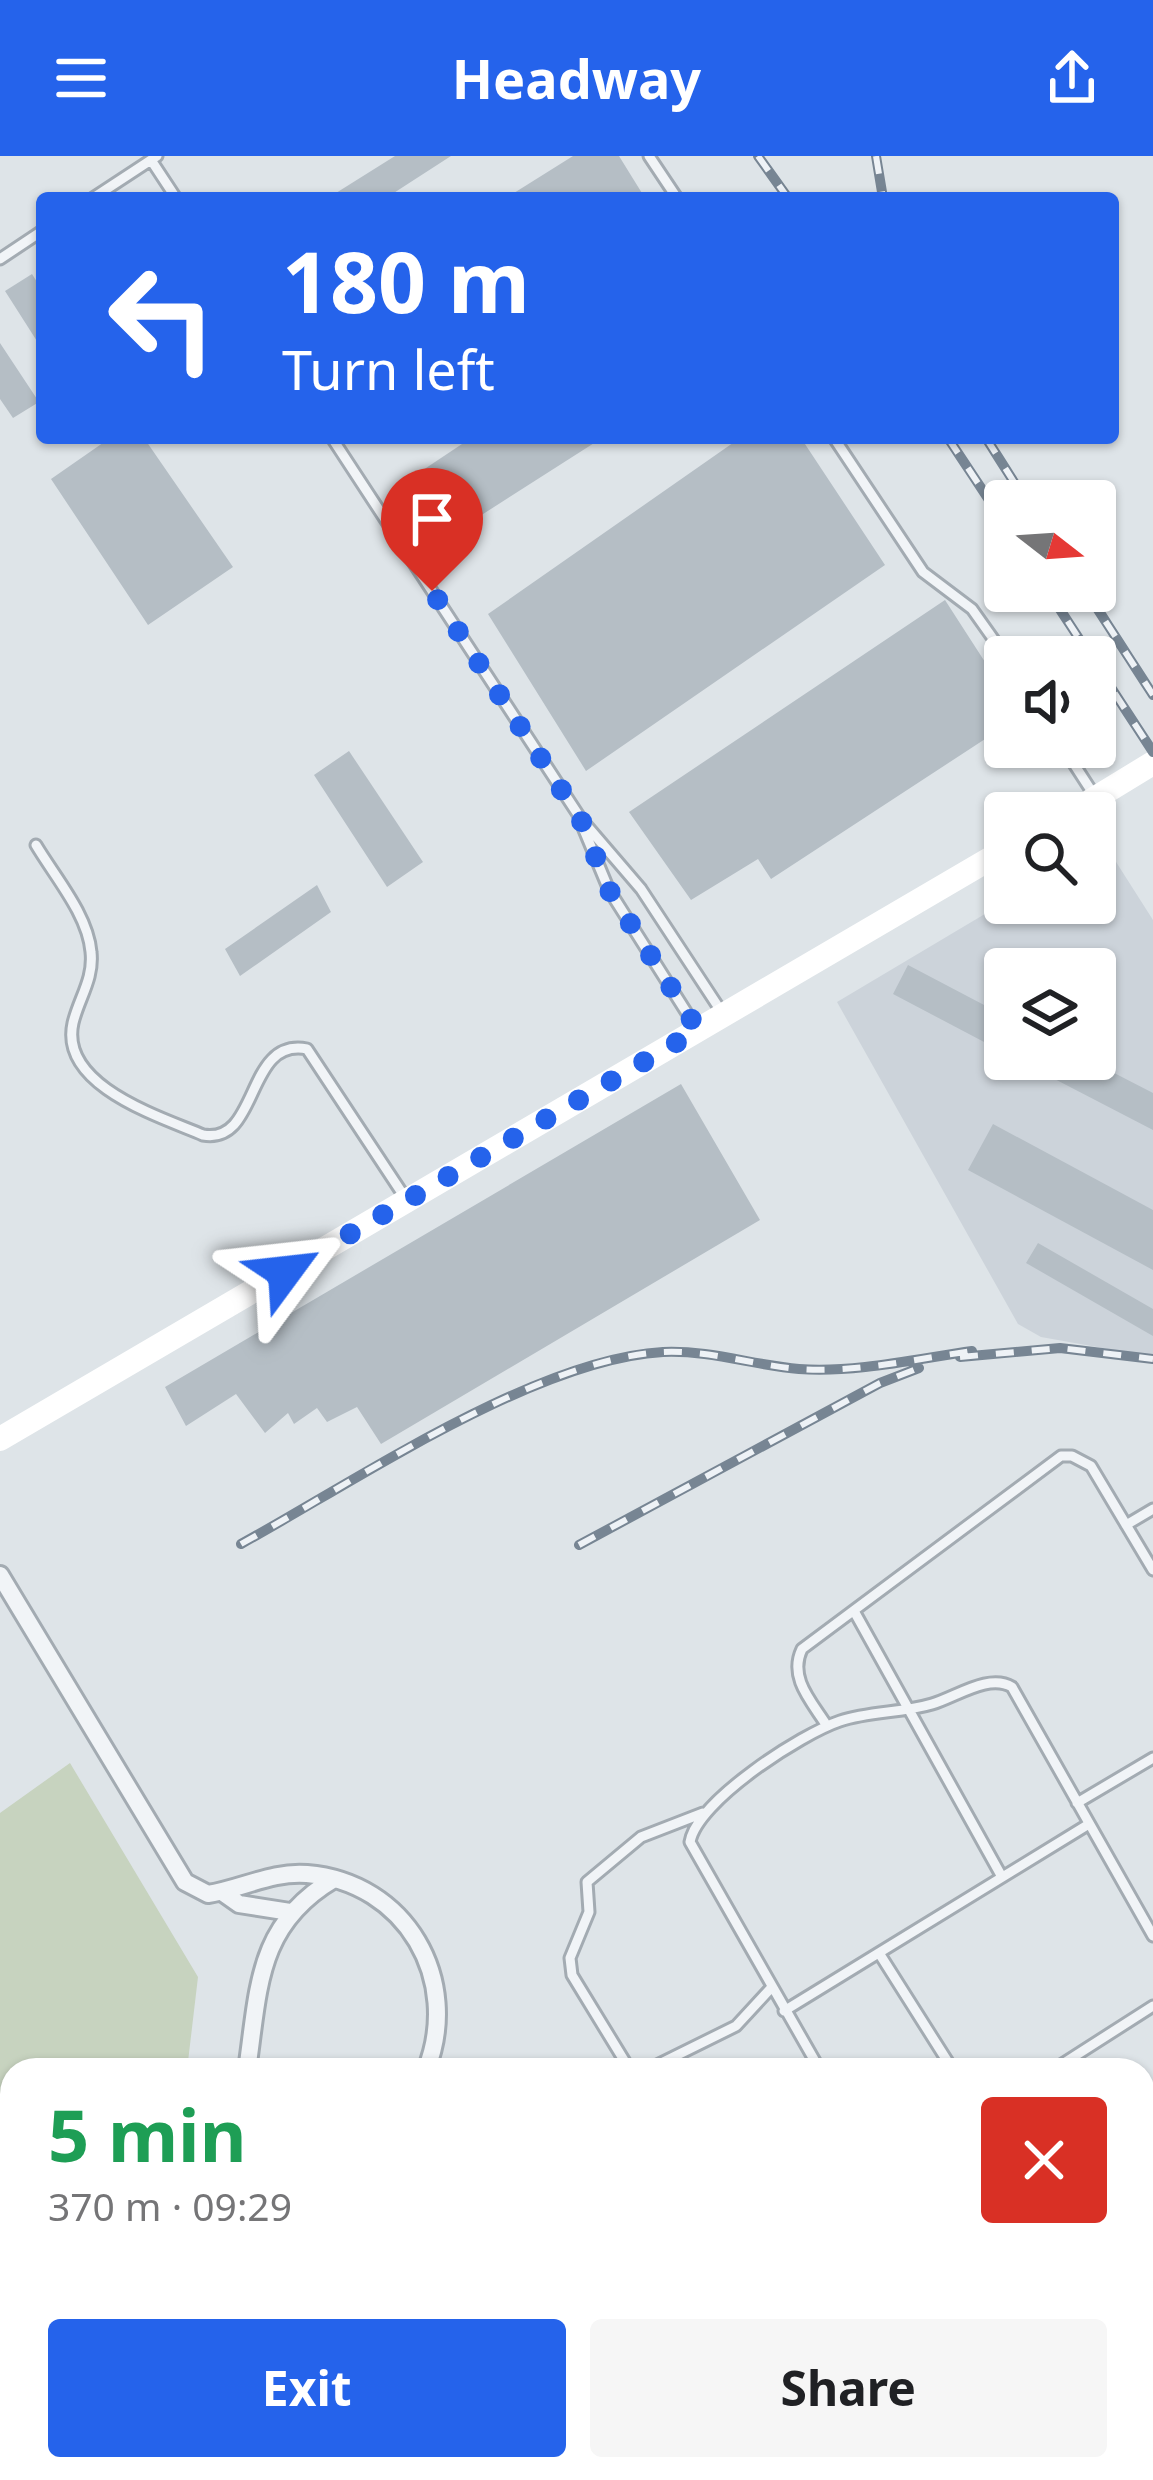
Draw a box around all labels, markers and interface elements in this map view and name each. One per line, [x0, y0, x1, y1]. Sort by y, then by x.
text: Headway [452, 41, 701, 115]
icon: menu [48, 45, 114, 111]
icon: share [1039, 45, 1105, 111]
text: 180 m [282, 223, 530, 338]
icon: left [84, 240, 240, 396]
text: Turn left [282, 332, 495, 406]
pin [381, 468, 483, 591]
north arrow [984, 480, 1116, 612]
map controls [984, 480, 1116, 1080]
icon: arrive [399, 486, 465, 552]
button: sound [984, 636, 1116, 768]
button: search [984, 792, 1116, 924]
button: layers [984, 948, 1116, 1080]
position arrow [222, 1209, 348, 1335]
text: 5 min [48, 2085, 246, 2183]
button: close [981, 2097, 1107, 2223]
text: 370 m · 09:29 [48, 2179, 292, 2232]
button: Exit [48, 2319, 566, 2457]
button: Share [590, 2319, 1107, 2457]

